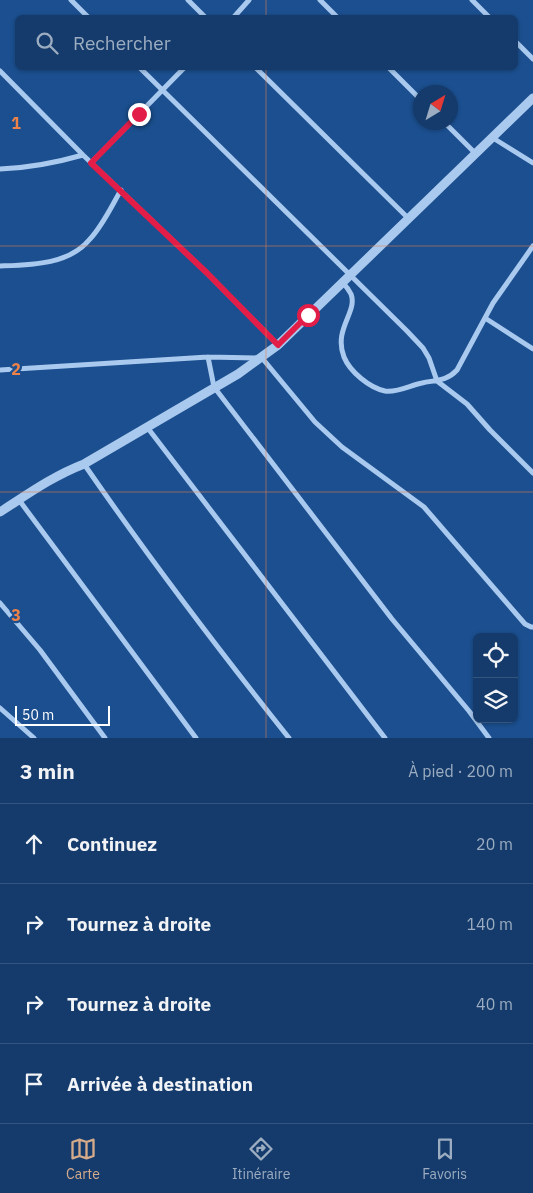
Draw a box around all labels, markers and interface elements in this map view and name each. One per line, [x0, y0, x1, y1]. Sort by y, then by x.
search box [15, 15, 518, 70]
icon: search [33, 29, 61, 57]
text: Rechercher [73, 31, 171, 55]
north arrow [413, 85, 458, 130]
route end [128, 103, 151, 126]
text: 1 [11, 113, 21, 133]
route start [297, 304, 320, 327]
text: 2 [11, 359, 21, 379]
text: 3 [11, 605, 21, 625]
map controls [473, 633, 518, 723]
button: locate [473, 633, 518, 678]
button: layers [473, 678, 518, 723]
scale bar [15, 703, 110, 726]
text: 50 m [22, 706, 54, 724]
text: 3 min [20, 757, 75, 785]
text: À pied · 200 m [408, 761, 513, 781]
icon: ahead [20, 830, 48, 858]
text: Continuez [67, 832, 157, 856]
text: 20 m [476, 834, 513, 854]
icon: right [20, 910, 48, 938]
text: Tournez à droite [67, 912, 211, 936]
text: 140 m [466, 914, 513, 934]
icon: right [20, 990, 48, 1018]
text: Tournez à droite [67, 992, 211, 1016]
text: 40 m [476, 994, 513, 1014]
icon: arrive [20, 1070, 48, 1098]
text: Arrivée à destination [67, 1072, 253, 1096]
tab: Carte [66, 1135, 100, 1183]
tab: Itinéraire [232, 1135, 290, 1183]
tab: Favoris [422, 1135, 467, 1183]

